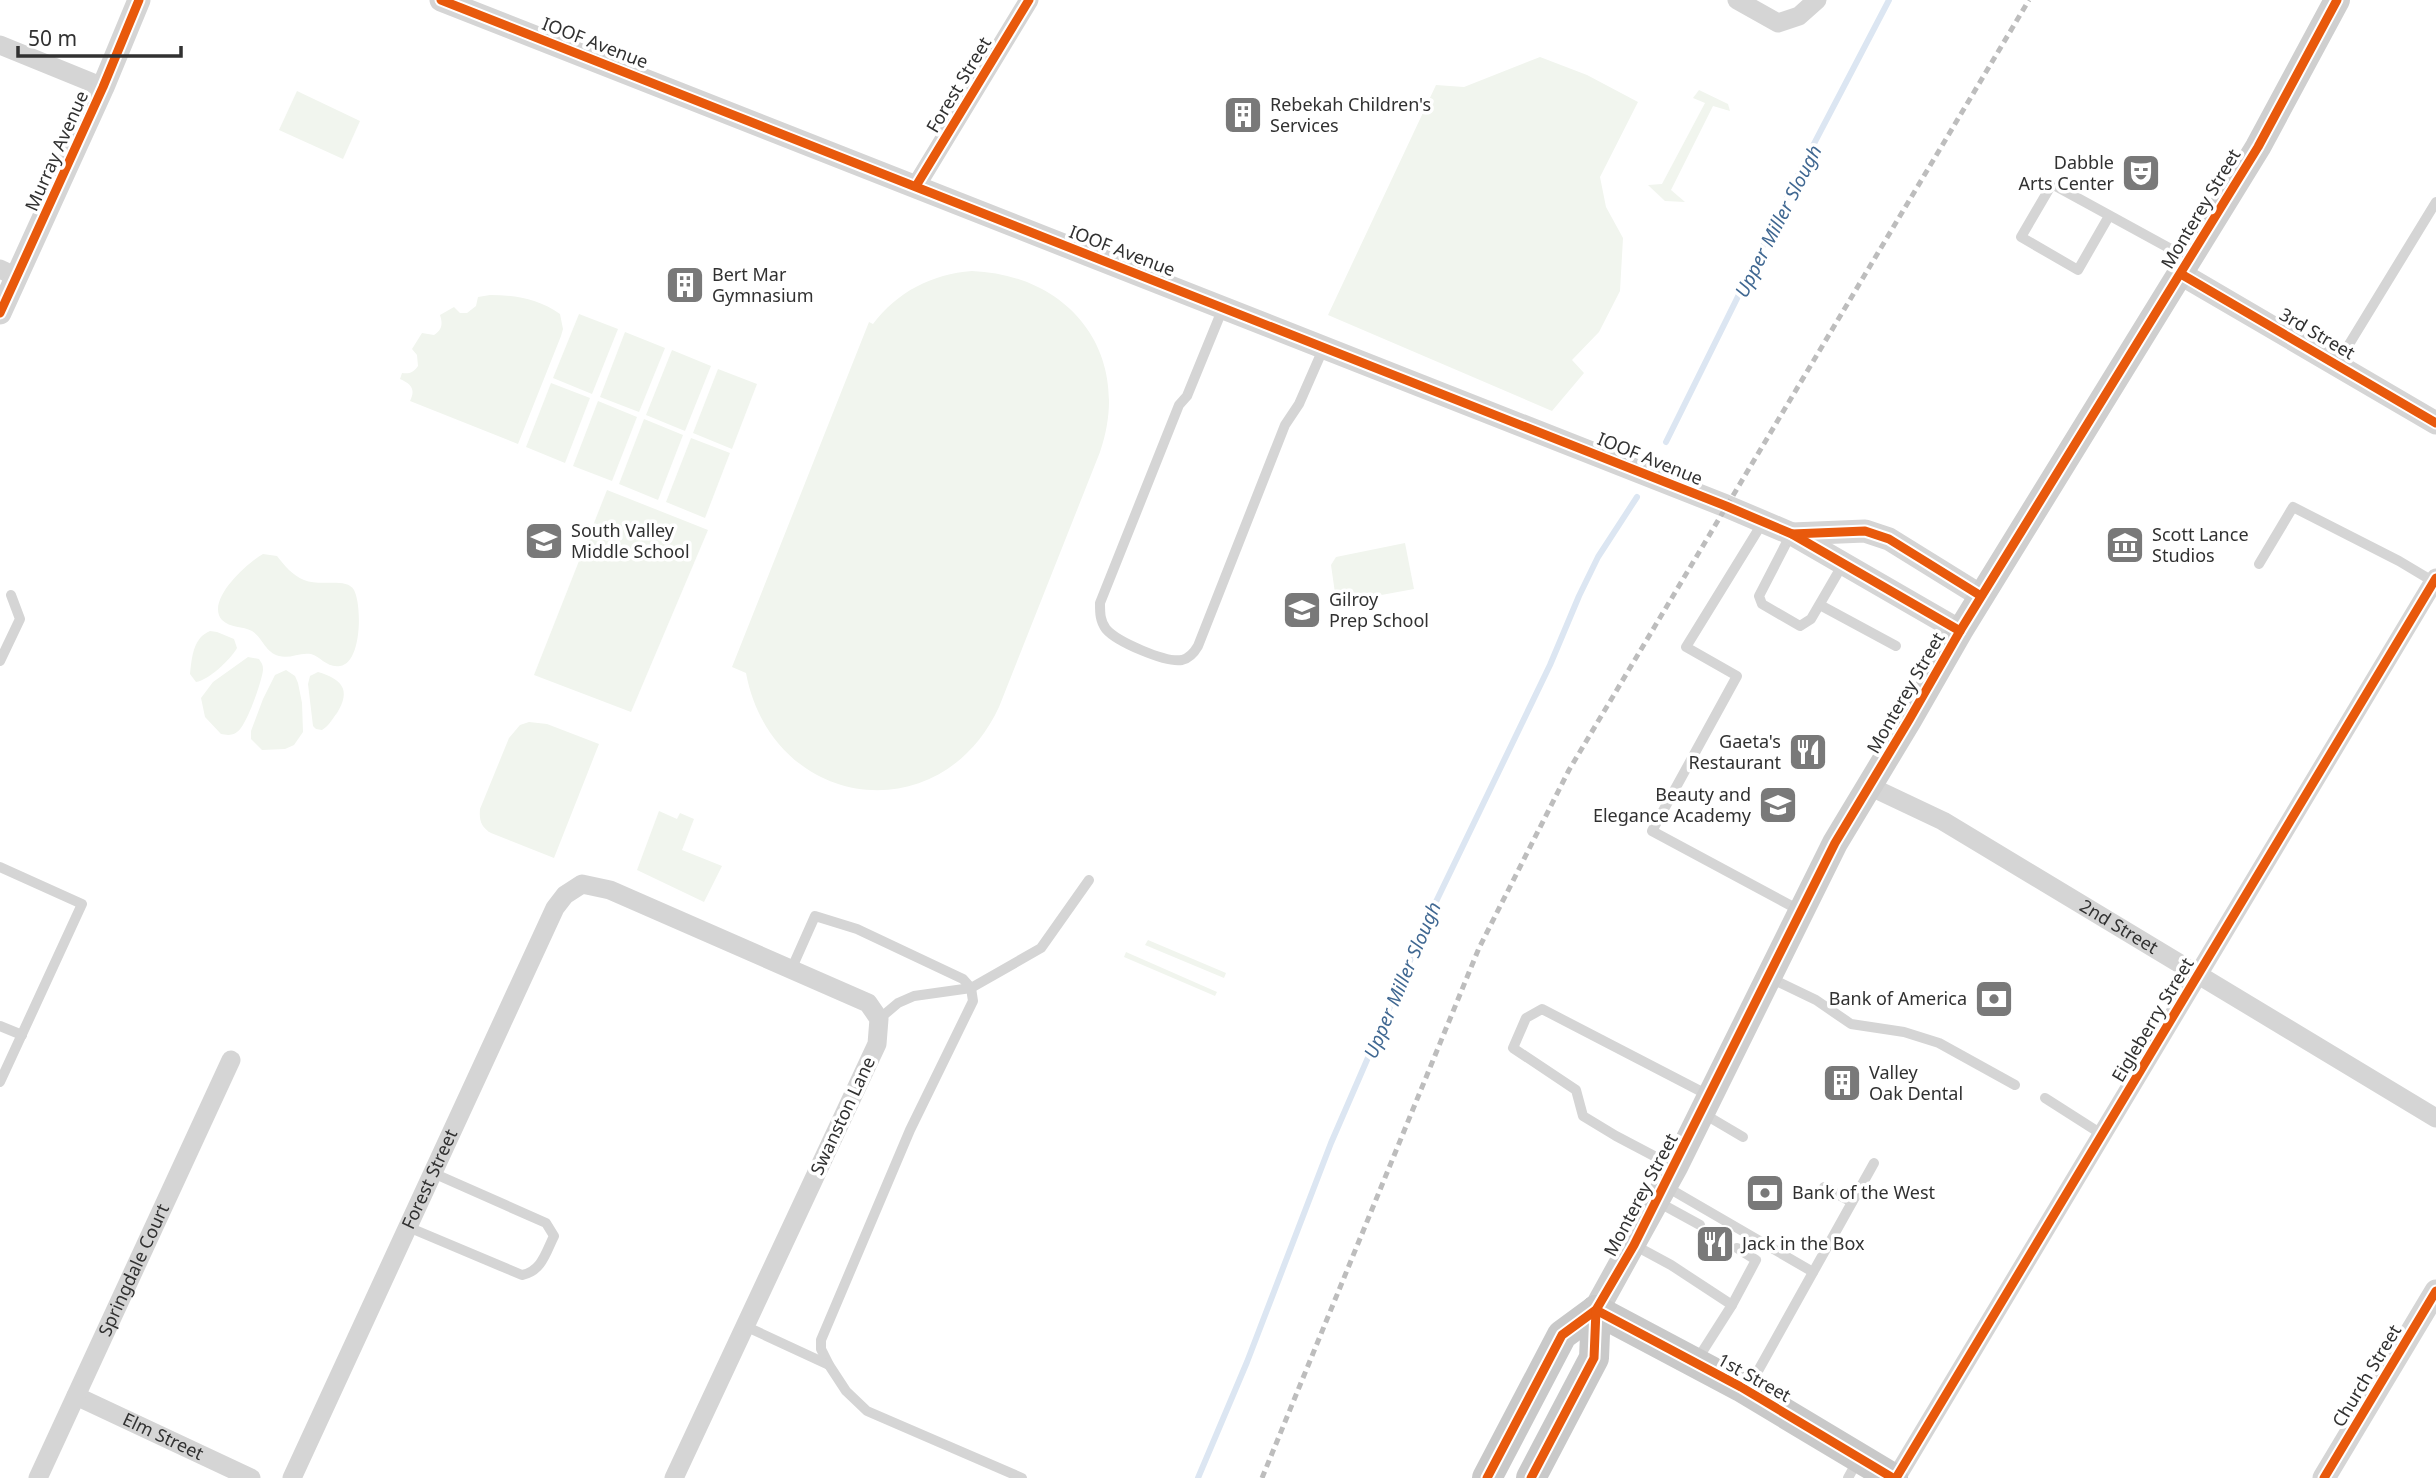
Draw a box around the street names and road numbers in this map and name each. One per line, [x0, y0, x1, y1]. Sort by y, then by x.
street label: IOOF Avenue [539, 11, 652, 73]
street label: Forest Street [920, 32, 996, 137]
street label: Murray Avenue [19, 87, 93, 214]
street label: Monterey Street [2155, 144, 2246, 273]
street label: IOOF Avenue [1066, 219, 1179, 281]
street label: 3rd Street [2275, 302, 2360, 365]
street label: IOOF Avenue [1594, 426, 1707, 490]
street label: Monterey Street [1861, 627, 1950, 757]
street label: 2nd Street [2076, 893, 2163, 959]
street label: Eigleberry Street [2106, 953, 2199, 1086]
street label: Swanston Lane [804, 1053, 880, 1179]
street label: Forest Street [396, 1125, 463, 1233]
street label: Monterey Street [1598, 1128, 1683, 1260]
street label: Springdale Court [92, 1199, 174, 1340]
street label: Church Street [2326, 1319, 2406, 1431]
street label: 1st Street [1714, 1347, 1796, 1407]
street label: Elm Street [119, 1407, 208, 1465]

